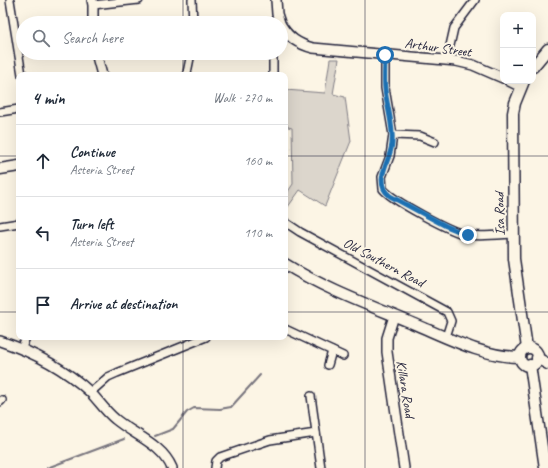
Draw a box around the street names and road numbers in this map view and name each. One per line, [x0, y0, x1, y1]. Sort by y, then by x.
street label: Arthur Street [404, 34, 474, 61]
street label: Isa Road [491, 190, 508, 236]
street label: Old Southern Road [340, 234, 429, 292]
street label: Killara Road [393, 359, 419, 421]

